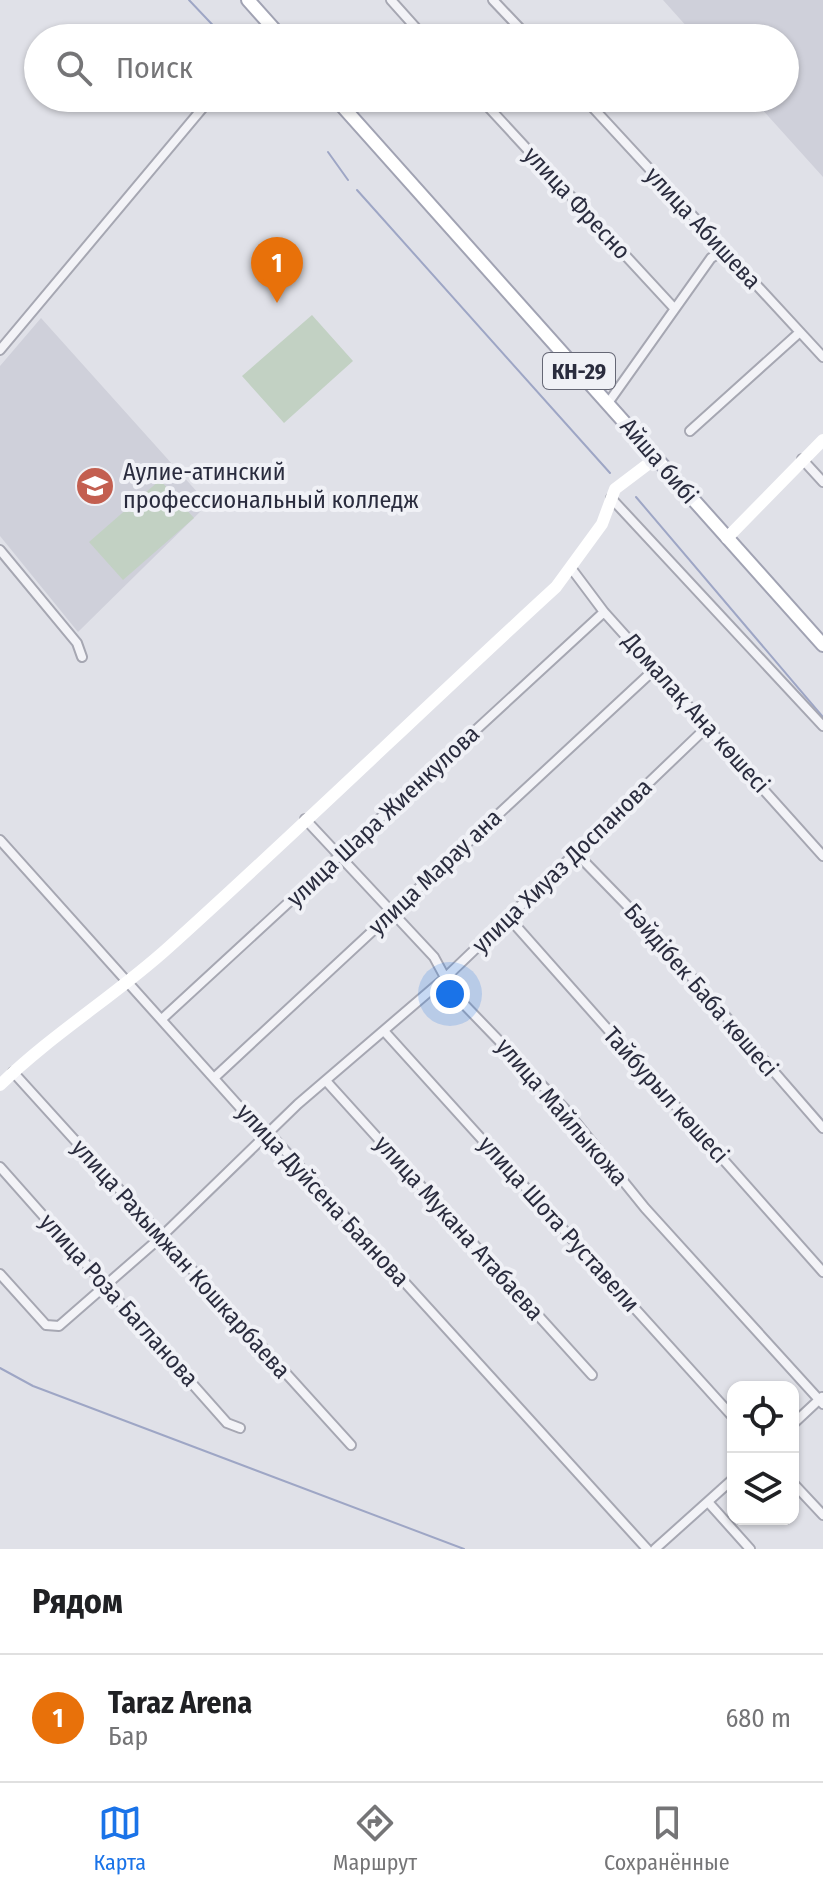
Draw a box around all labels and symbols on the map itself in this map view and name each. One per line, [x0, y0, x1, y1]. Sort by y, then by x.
street label: улица Фресно [518, 141, 636, 265]
street label: улица Абишева [639, 161, 767, 295]
pin: 1 [251, 237, 303, 303]
road number: КН-29 [543, 353, 615, 389]
street label: Айша бибі [614, 413, 704, 509]
place label: Аулие-атинский профессиональный колледж [123, 458, 419, 514]
school or university icon: Аулие-атинский профессиональный колледж [74, 465, 116, 507]
street label: Домалақ Ана көшесі [616, 627, 775, 799]
street label: улица Шара Жиенкулова [281, 720, 485, 912]
street label: улица Хиуаз Доспанова [466, 773, 658, 959]
street label: улица Марау ана [363, 803, 507, 941]
street label: Бәйдібек Баба көшесі [618, 898, 784, 1082]
your location [430, 974, 470, 1014]
street label: Тайбурыл көшесі [598, 1021, 734, 1169]
street label: улица Майлыкожа [490, 1033, 634, 1191]
street label: улица Дуйсена Баянова [231, 1098, 415, 1292]
street label: улица Мукана Атабаева [369, 1130, 549, 1326]
street label: улица Шота Руставели [473, 1130, 645, 1318]
street label: улица Рахымжан Кошкарбаева [66, 1134, 296, 1384]
street label: улица Роза Багланова [34, 1208, 204, 1392]

